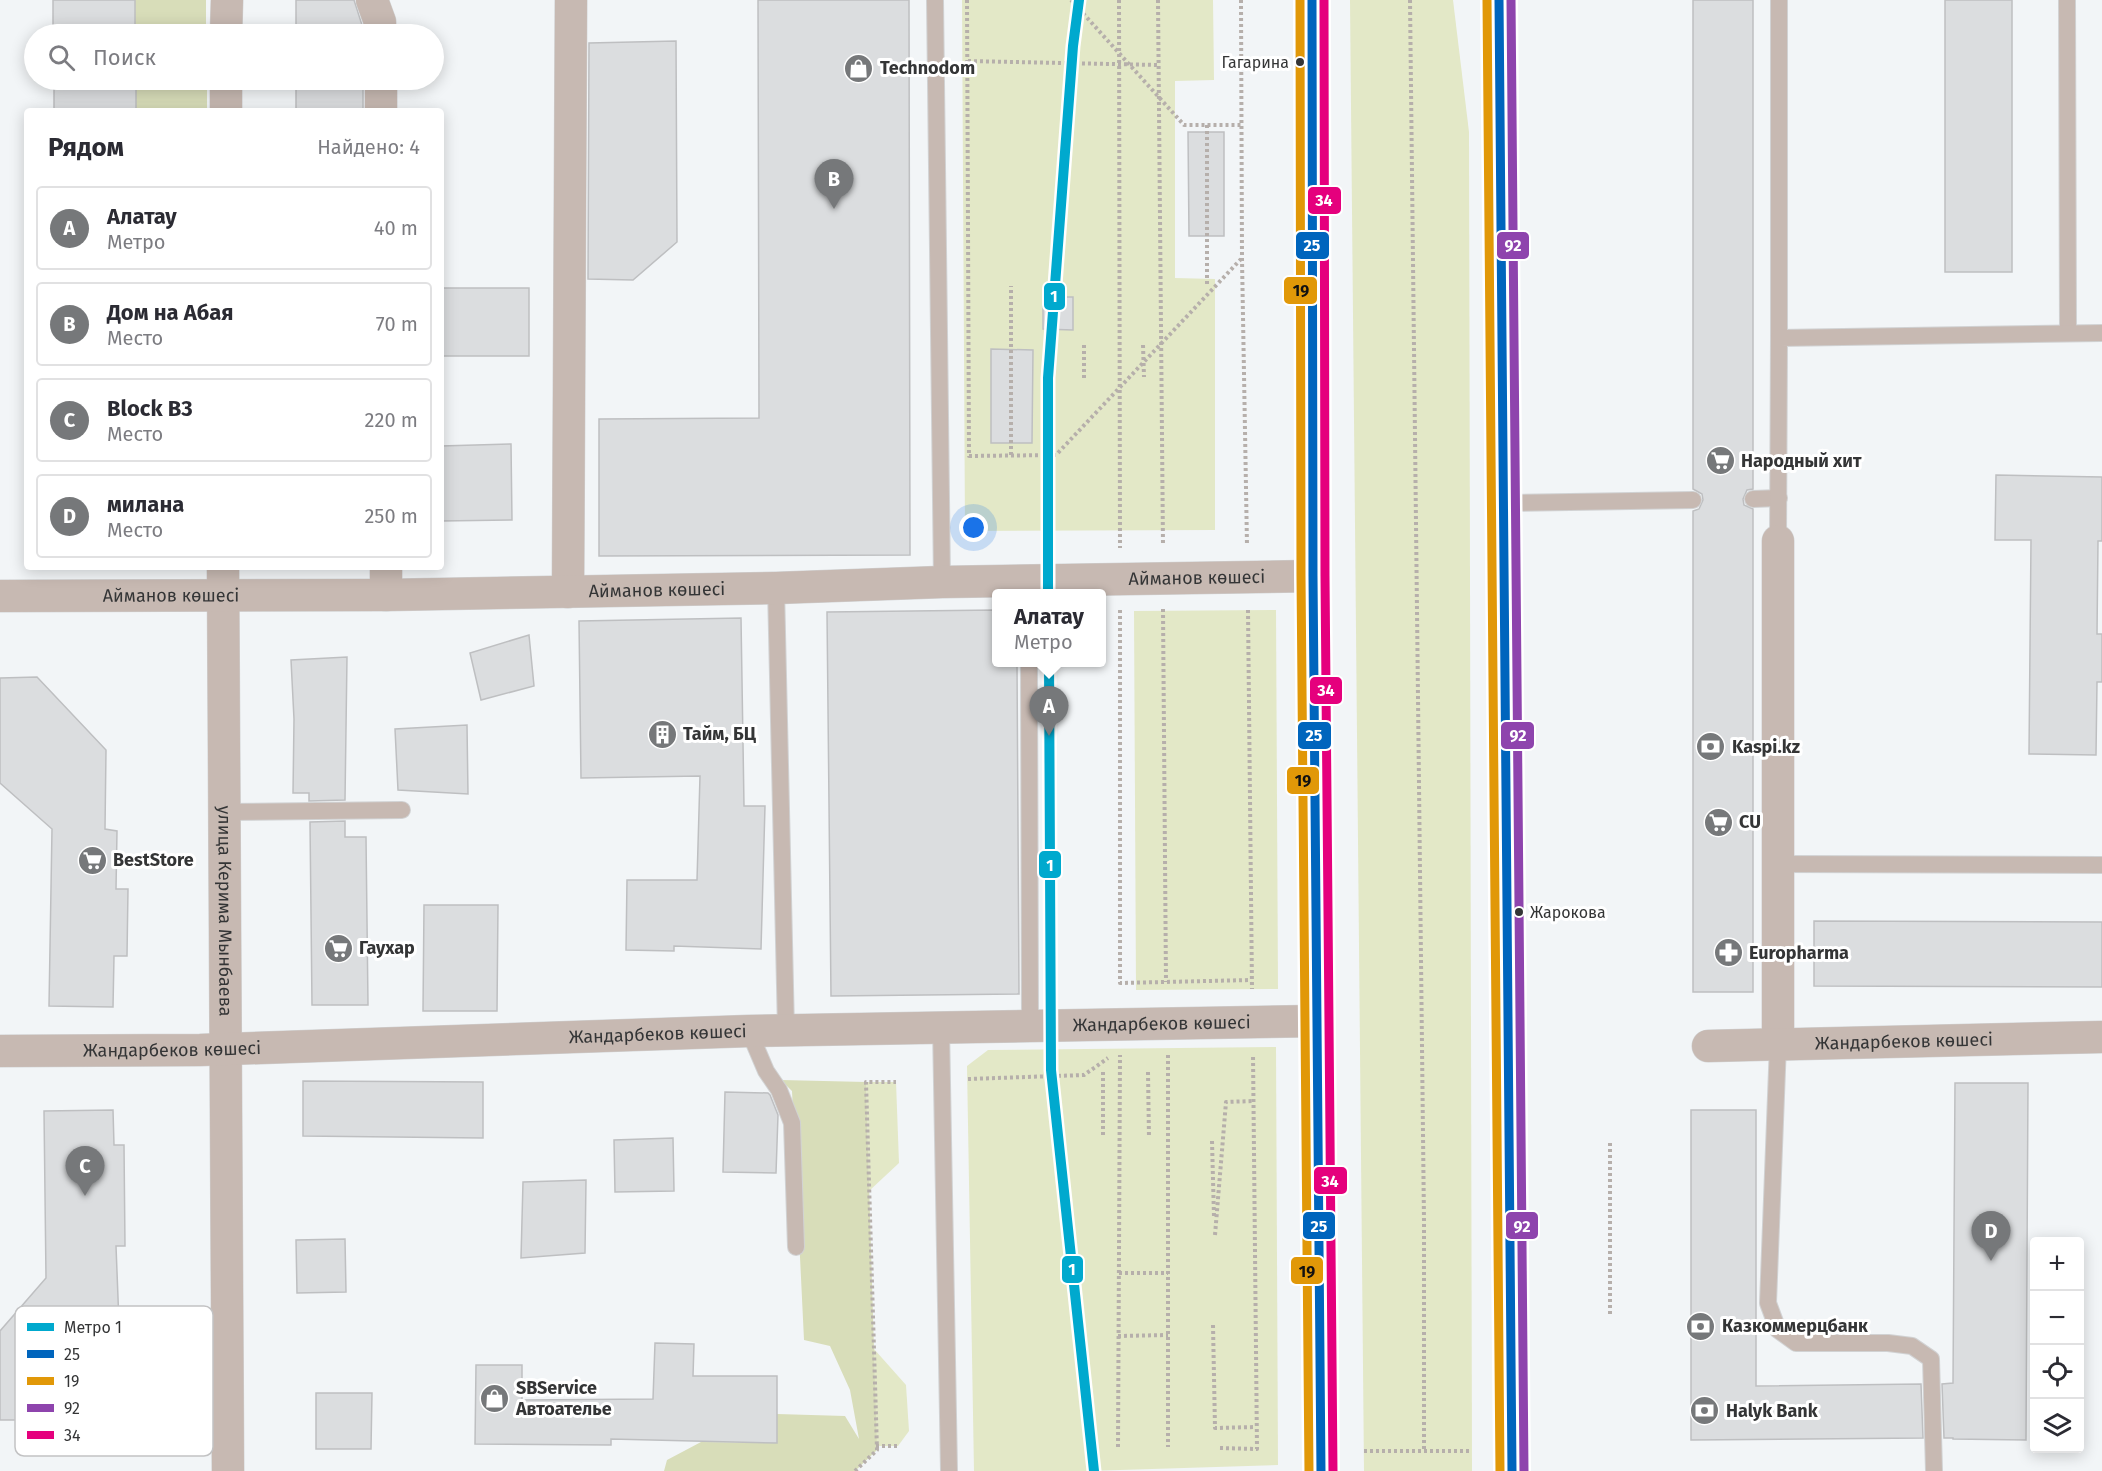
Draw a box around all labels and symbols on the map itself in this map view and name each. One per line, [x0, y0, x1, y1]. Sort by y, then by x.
shop icon: Technodom [843, 52, 875, 84]
place label: Гагарина [1222, 53, 1289, 72]
marker: Гагарина [1294, 56, 1306, 68]
place label: Technodom [880, 57, 975, 79]
pin: B [814, 160, 854, 209]
line badge: 34 [1307, 186, 1342, 215]
text: 34 [1314, 191, 1333, 210]
line badge: 25 [1295, 231, 1330, 260]
line badge: 92 [1496, 231, 1530, 260]
text: 25 [1304, 236, 1321, 255]
text: 92 [1505, 236, 1521, 255]
line badge: 19 [1283, 276, 1318, 305]
text: 19 [1293, 281, 1309, 300]
line badge: 1 [1043, 282, 1066, 311]
text: 1 [1050, 287, 1058, 306]
supermarket icon: Народный хит [1704, 445, 1736, 477]
place label: Народный хит [1741, 450, 1862, 472]
your location [959, 513, 988, 542]
street label: Айманов көшесі [1128, 566, 1265, 590]
street label: Айманов көшесі [588, 578, 725, 602]
street label: Айманов көшесі [103, 584, 239, 607]
line badge: 34 [1309, 676, 1343, 705]
text: 34 [1316, 681, 1335, 700]
pin: A [1030, 686, 1068, 736]
building icon: Тайм, БЦ [646, 718, 678, 750]
line badge: 25 [1297, 721, 1332, 750]
line badge: 92 [1500, 721, 1535, 750]
place label: Тайм, БЦ [683, 723, 757, 745]
text: 25 [1306, 726, 1323, 745]
text: 92 [1510, 726, 1526, 745]
bank icon: Kaspi.kz [1695, 731, 1727, 763]
place label: Kaspi.kz [1732, 736, 1800, 758]
line badge: 19 [1286, 766, 1320, 795]
text: 19 [1295, 771, 1311, 790]
street label: улица Керима Мынбаева [213, 805, 236, 1016]
supermarket icon: CU [1702, 806, 1734, 838]
place label: CU [1739, 811, 1761, 833]
supermarket icon: BestStore [76, 844, 108, 876]
place label: BestStore [113, 849, 194, 871]
line badge: 1 [1038, 850, 1062, 879]
text: 1 [1046, 856, 1054, 875]
place label: Жарокова [1530, 903, 1606, 922]
marker: Жарокова [1513, 906, 1525, 918]
supermarket icon: Гаухар [322, 932, 354, 964]
place label: Гаухар [359, 937, 415, 959]
pharmacy icon: Europharma [1712, 937, 1744, 969]
place label: Europharma [1749, 942, 1849, 964]
street label: Жандарбеков көшесі [1072, 1011, 1251, 1036]
street label: Жандарбеков көшесі [568, 1020, 747, 1048]
street label: Жандарбеков көшесі [1815, 1028, 1993, 1055]
street label: Жандарбеков көшесі [83, 1037, 261, 1062]
pin: C [66, 1146, 104, 1196]
line badge: 34 [1313, 1166, 1348, 1195]
text: 34 [1320, 1172, 1339, 1191]
line badge: 25 [1302, 1211, 1336, 1240]
line badge: 92 [1505, 1211, 1539, 1240]
pin: D [1972, 1212, 2010, 1261]
text: 25 [1311, 1217, 1328, 1236]
text: 92 [1514, 1217, 1530, 1236]
line badge: 1 [1061, 1255, 1084, 1284]
line badge: 19 [1290, 1256, 1324, 1285]
text: 1 [1068, 1260, 1076, 1279]
text: 19 [1299, 1262, 1315, 1281]
legend [15, 1306, 213, 1456]
bank icon: Казкоммерцбанк [1685, 1310, 1717, 1342]
place label: Казкоммерцбанк [1722, 1315, 1868, 1337]
text: Метро 1 [64, 1318, 122, 1337]
text: 25 [64, 1345, 80, 1364]
text: 19 [64, 1372, 79, 1391]
place label: SBService Автоателье [515, 1377, 612, 1420]
shop icon: SBService Автоателье [479, 1382, 511, 1414]
bank icon: Halyk Bank [1689, 1395, 1721, 1427]
text: 92 [64, 1399, 80, 1418]
place label: Halyk Bank [1726, 1400, 1819, 1422]
text: 34 [64, 1426, 81, 1445]

